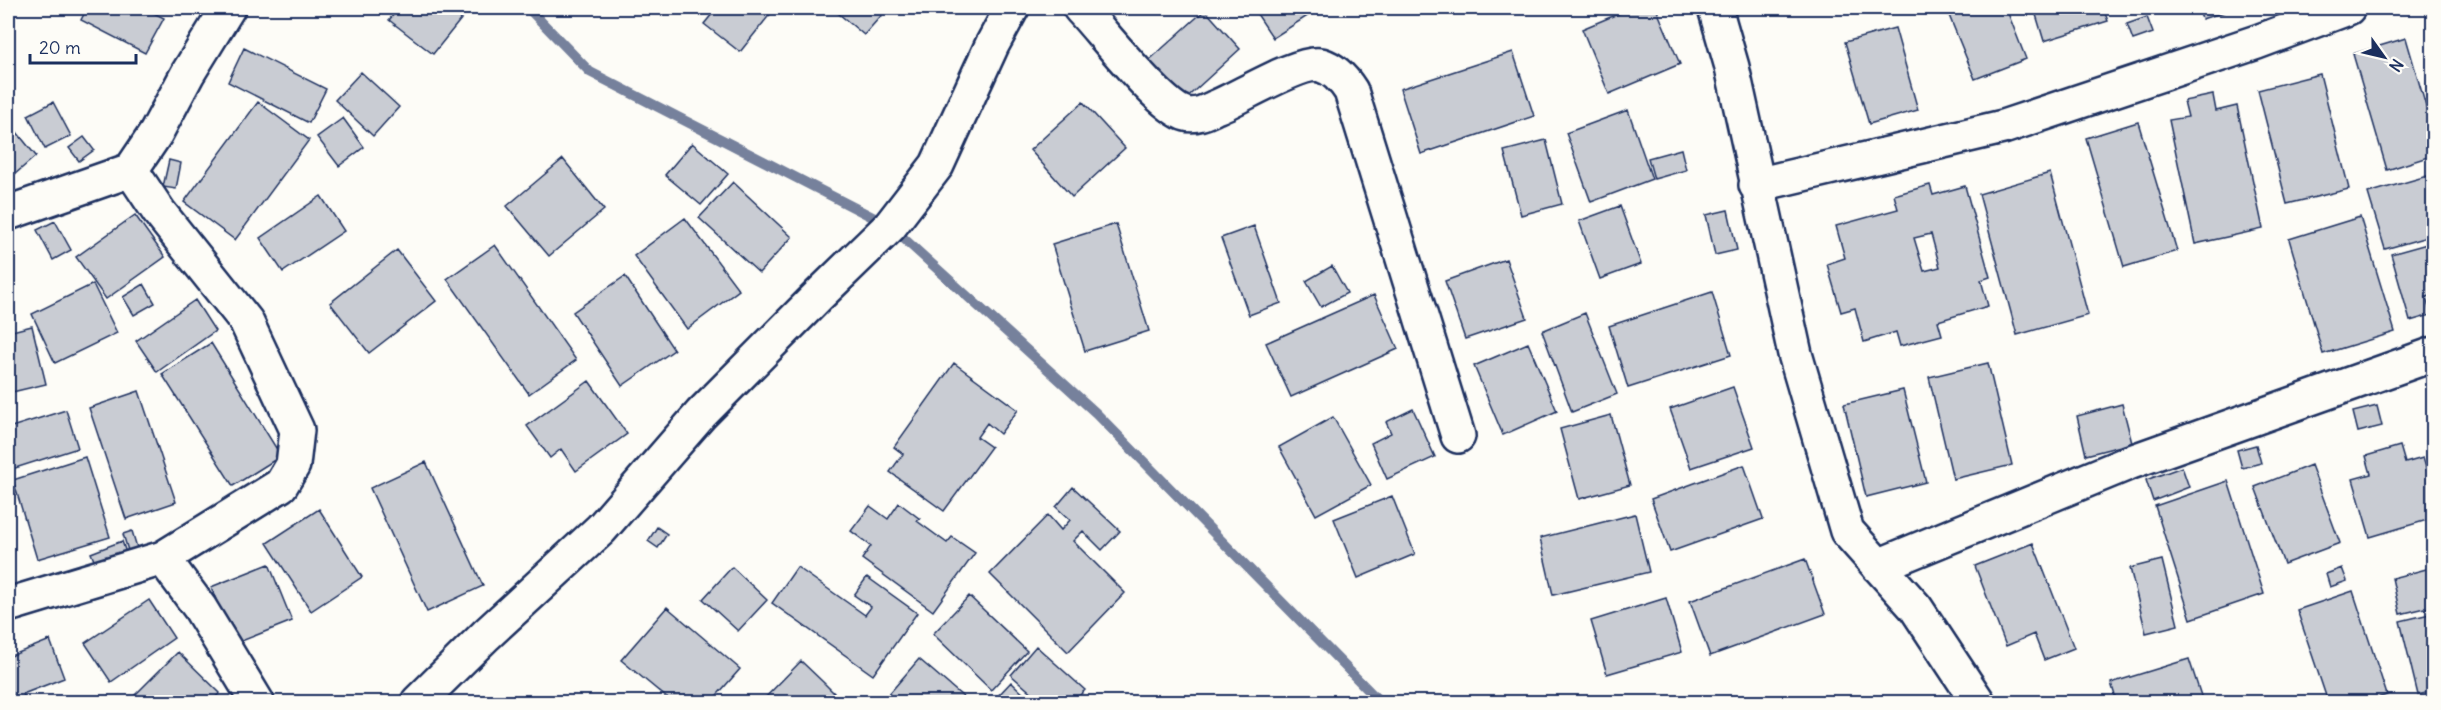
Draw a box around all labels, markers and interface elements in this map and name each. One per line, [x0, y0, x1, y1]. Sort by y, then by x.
scale bar [30, 27, 136, 65]
north arrow [2354, 27, 2414, 87]
text: 20 m [39, 36, 81, 59]
text: N [2385, 55, 2408, 76]

